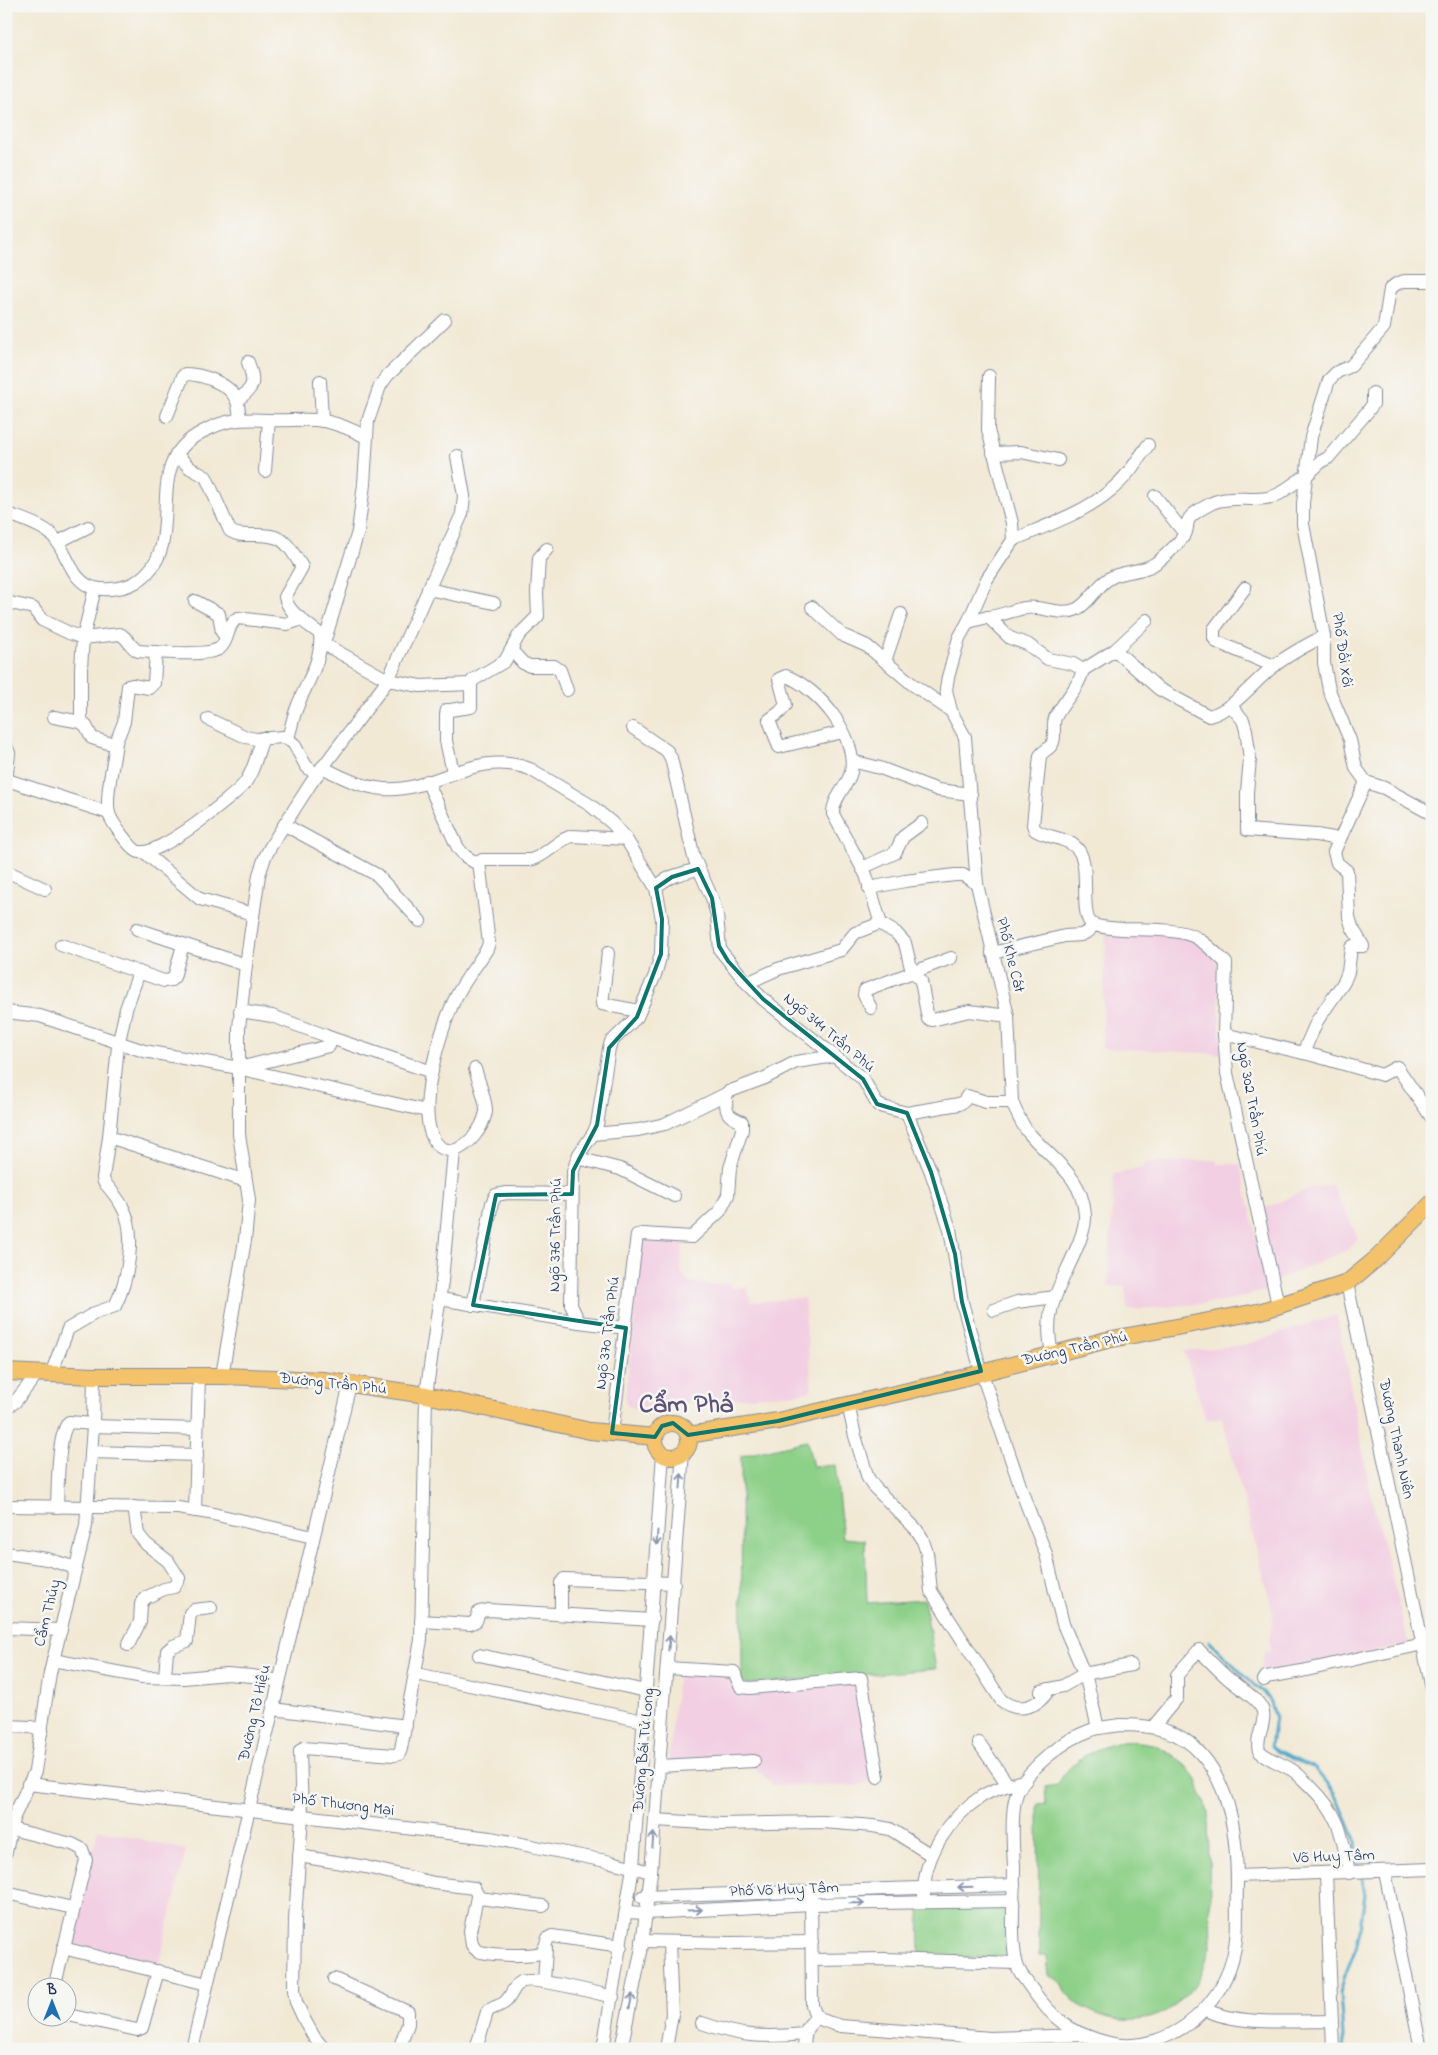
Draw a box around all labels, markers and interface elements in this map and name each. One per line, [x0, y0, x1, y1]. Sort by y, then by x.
street label: Phố Đồi Xôi [1325, 611, 1359, 689]
street label: Phố Khe Cát [989, 915, 1031, 996]
street label: Ngõ 344 Trần Phú [778, 987, 880, 1079]
street label: Ngõ 302 Trần Phú [1229, 1040, 1273, 1158]
street label: Ngõ 376 Trần Phú [543, 1178, 569, 1292]
street label: Ngõ 370 Trần Phú [589, 1275, 627, 1391]
street label: Đường Trần Phú [1019, 1325, 1130, 1373]
street label: Đường Trần Phú [277, 1366, 388, 1402]
street label: Đường Thanh Niên [1371, 1376, 1420, 1501]
district label: Cẩm Phả [639, 1387, 734, 1425]
one-way arrow [677, 1473, 686, 1489]
one-way arrow [653, 1529, 662, 1545]
street label: Cẩm Thủy [28, 1577, 68, 1649]
one-way arrow [665, 1636, 674, 1652]
street label: Đường Tô Hiệu [232, 1662, 278, 1765]
street label: Đường Bái Tử Long [627, 1687, 661, 1814]
street label: Phố Thương Mại [291, 1787, 396, 1823]
one-way arrow [649, 1832, 658, 1848]
street label: Võ Huy Tâm [1292, 1844, 1375, 1870]
street label: Phố Võ Huy Tâm [729, 1876, 839, 1904]
one-way arrow [957, 1882, 973, 1891]
one-way arrow [848, 1898, 865, 1908]
one-way arrow [686, 1905, 702, 1915]
north arrow [28, 1978, 78, 2028]
text: B [46, 1980, 57, 2001]
one-way arrow [627, 1993, 636, 2009]

